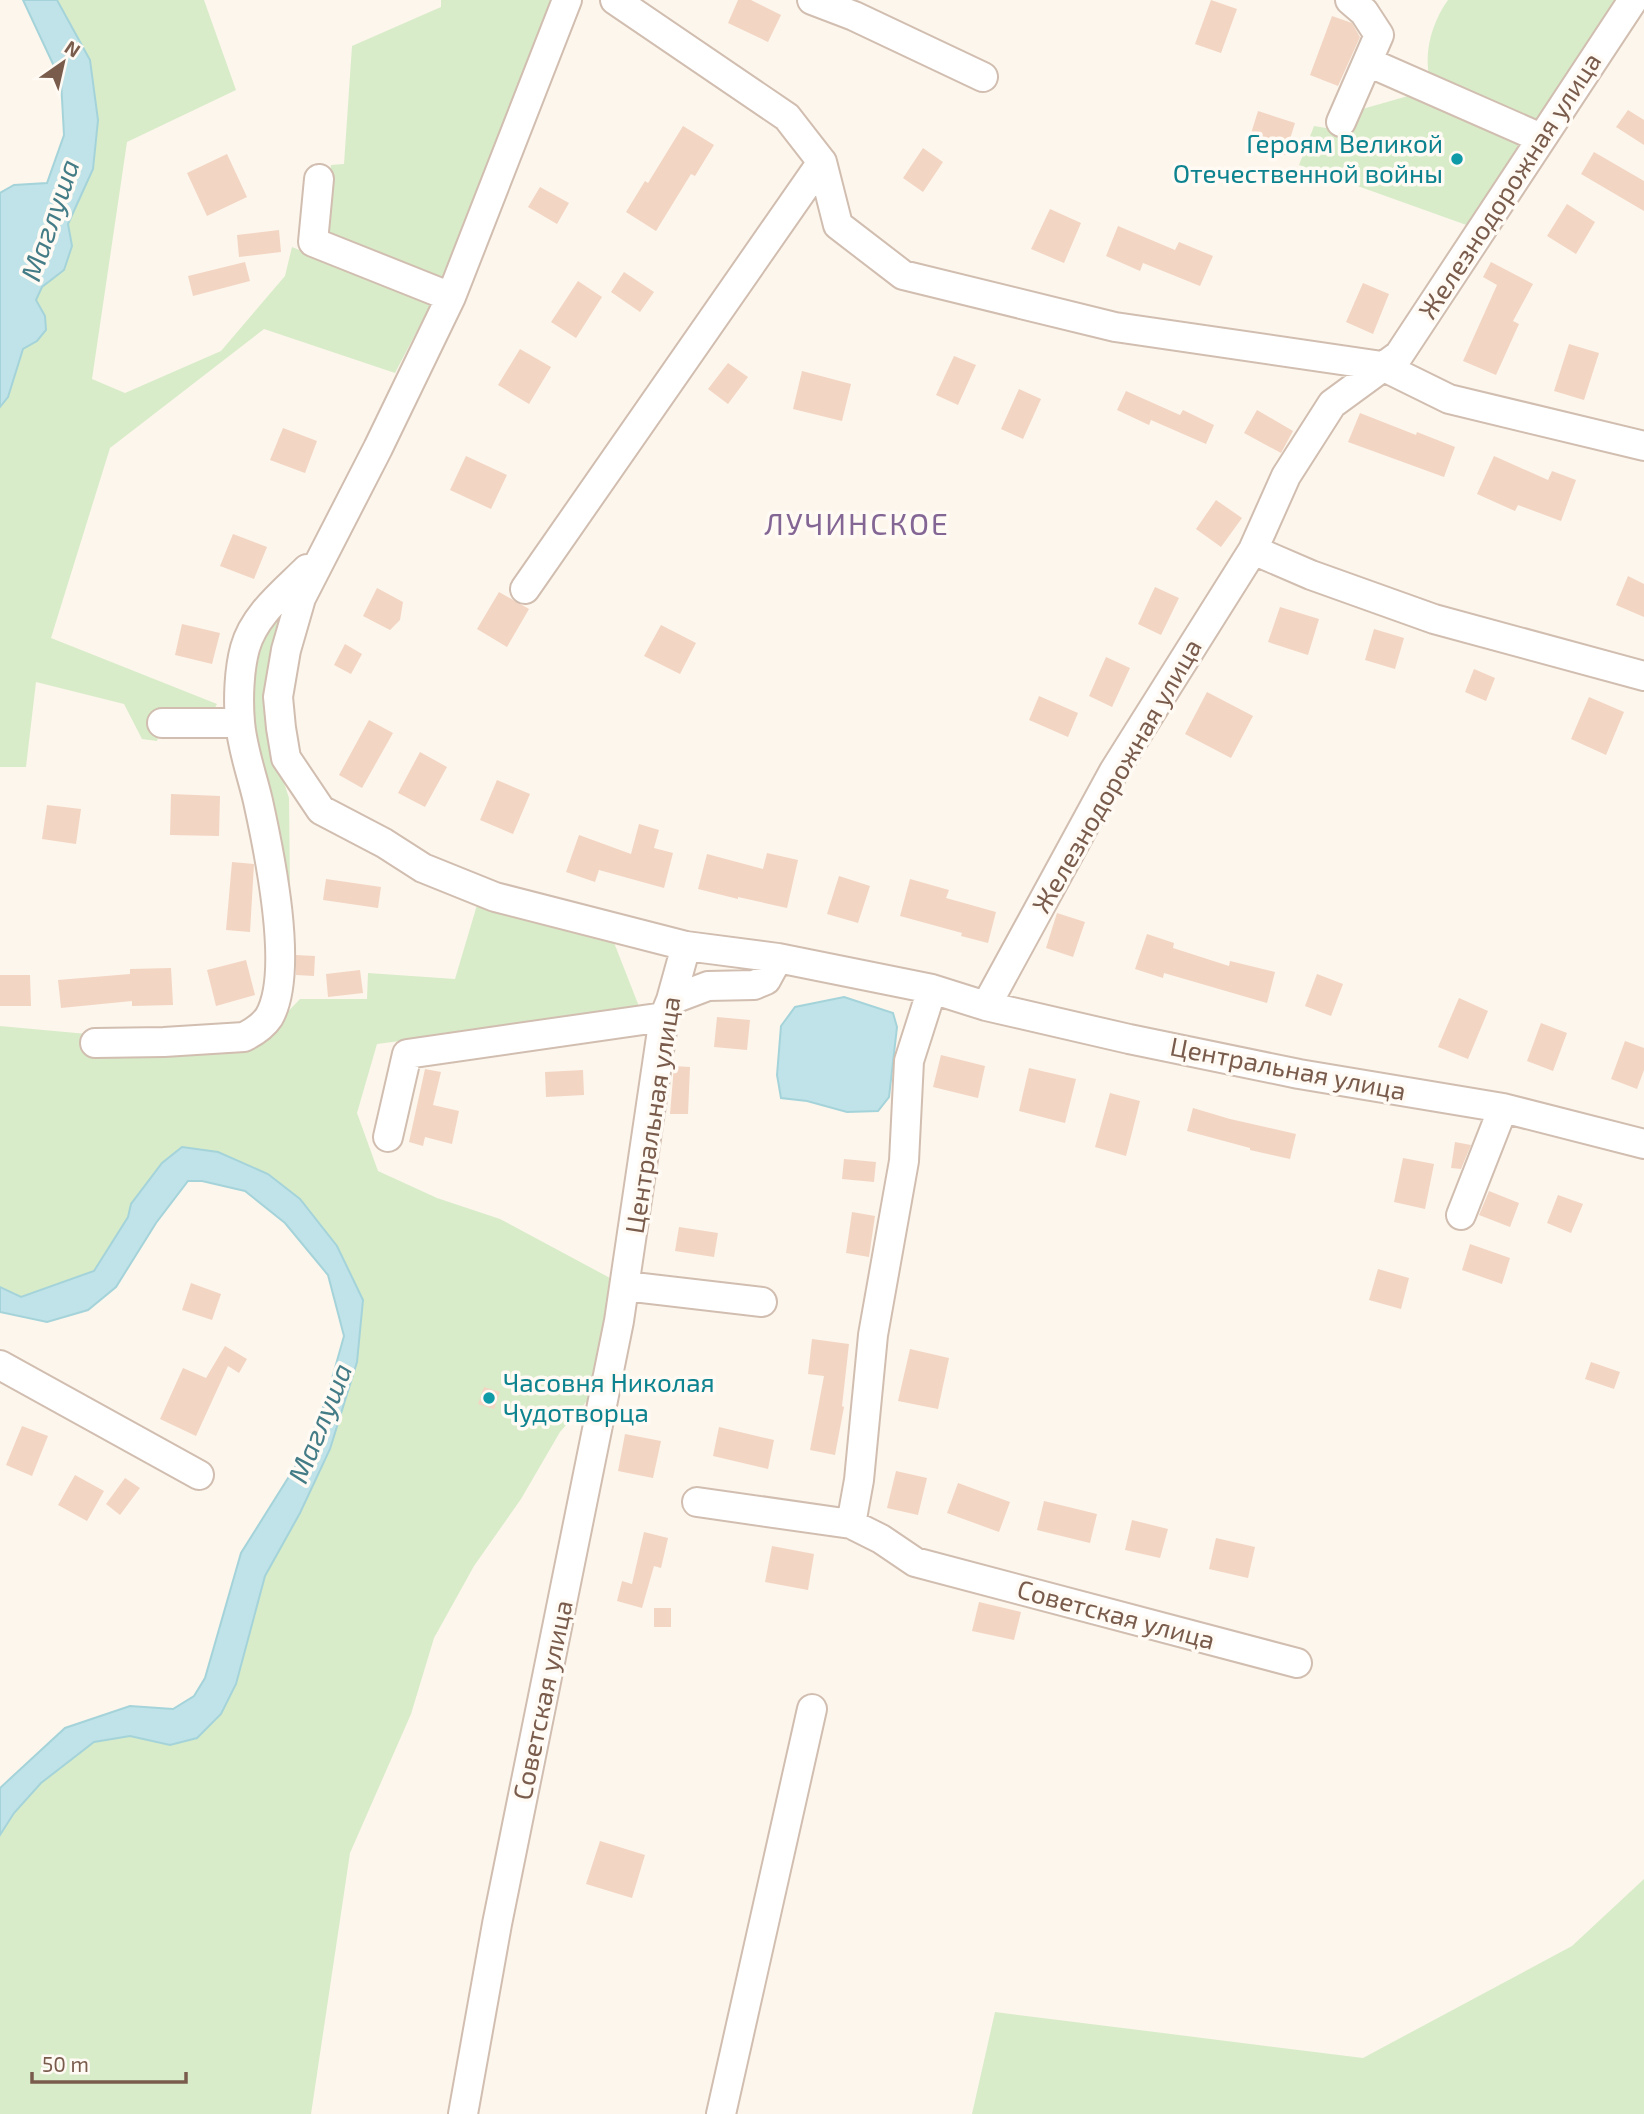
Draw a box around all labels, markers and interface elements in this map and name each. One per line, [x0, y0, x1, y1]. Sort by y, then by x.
north arrow [28, 28, 98, 98]
text: N [61, 35, 85, 62]
street label: Железнодорожная улица [1411, 46, 1607, 325]
place label: Героям Великой Отечественной войны [1173, 127, 1443, 188]
marker: Героям Великой Отечественной войны [1449, 151, 1465, 167]
water label: Маглуша [12, 155, 86, 285]
district label: ЛУЧИНСКОЕ [764, 505, 950, 541]
street label: Железнодорожная улица [1024, 633, 1208, 918]
street label: Центральная улица [617, 994, 687, 1236]
street label: Центральная улица [1168, 1029, 1409, 1107]
water label: Маглуша [280, 1358, 358, 1487]
place label: Часовня Николая Чудотворца [503, 1366, 715, 1428]
marker: Часовня Николая Чудотворца [481, 1390, 497, 1406]
street label: Советская улица [1014, 1572, 1219, 1656]
street label: Советская улица [505, 1597, 579, 1803]
scale bar [32, 2040, 186, 2084]
text: 50 m [42, 2051, 89, 2076]

